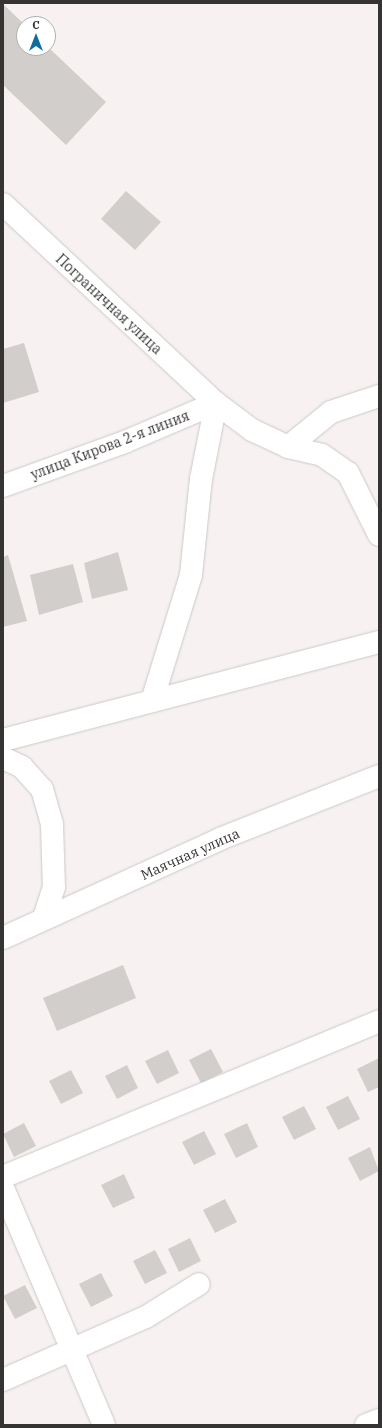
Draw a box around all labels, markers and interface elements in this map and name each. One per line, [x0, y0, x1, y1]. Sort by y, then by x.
north arrow [16, 16, 56, 56]
text: С [32, 18, 40, 32]
street label: Пограничная улица [52, 250, 166, 358]
street label: улица Кирова 2-я линия [28, 407, 192, 483]
street label: Маячная улица [138, 825, 242, 883]

